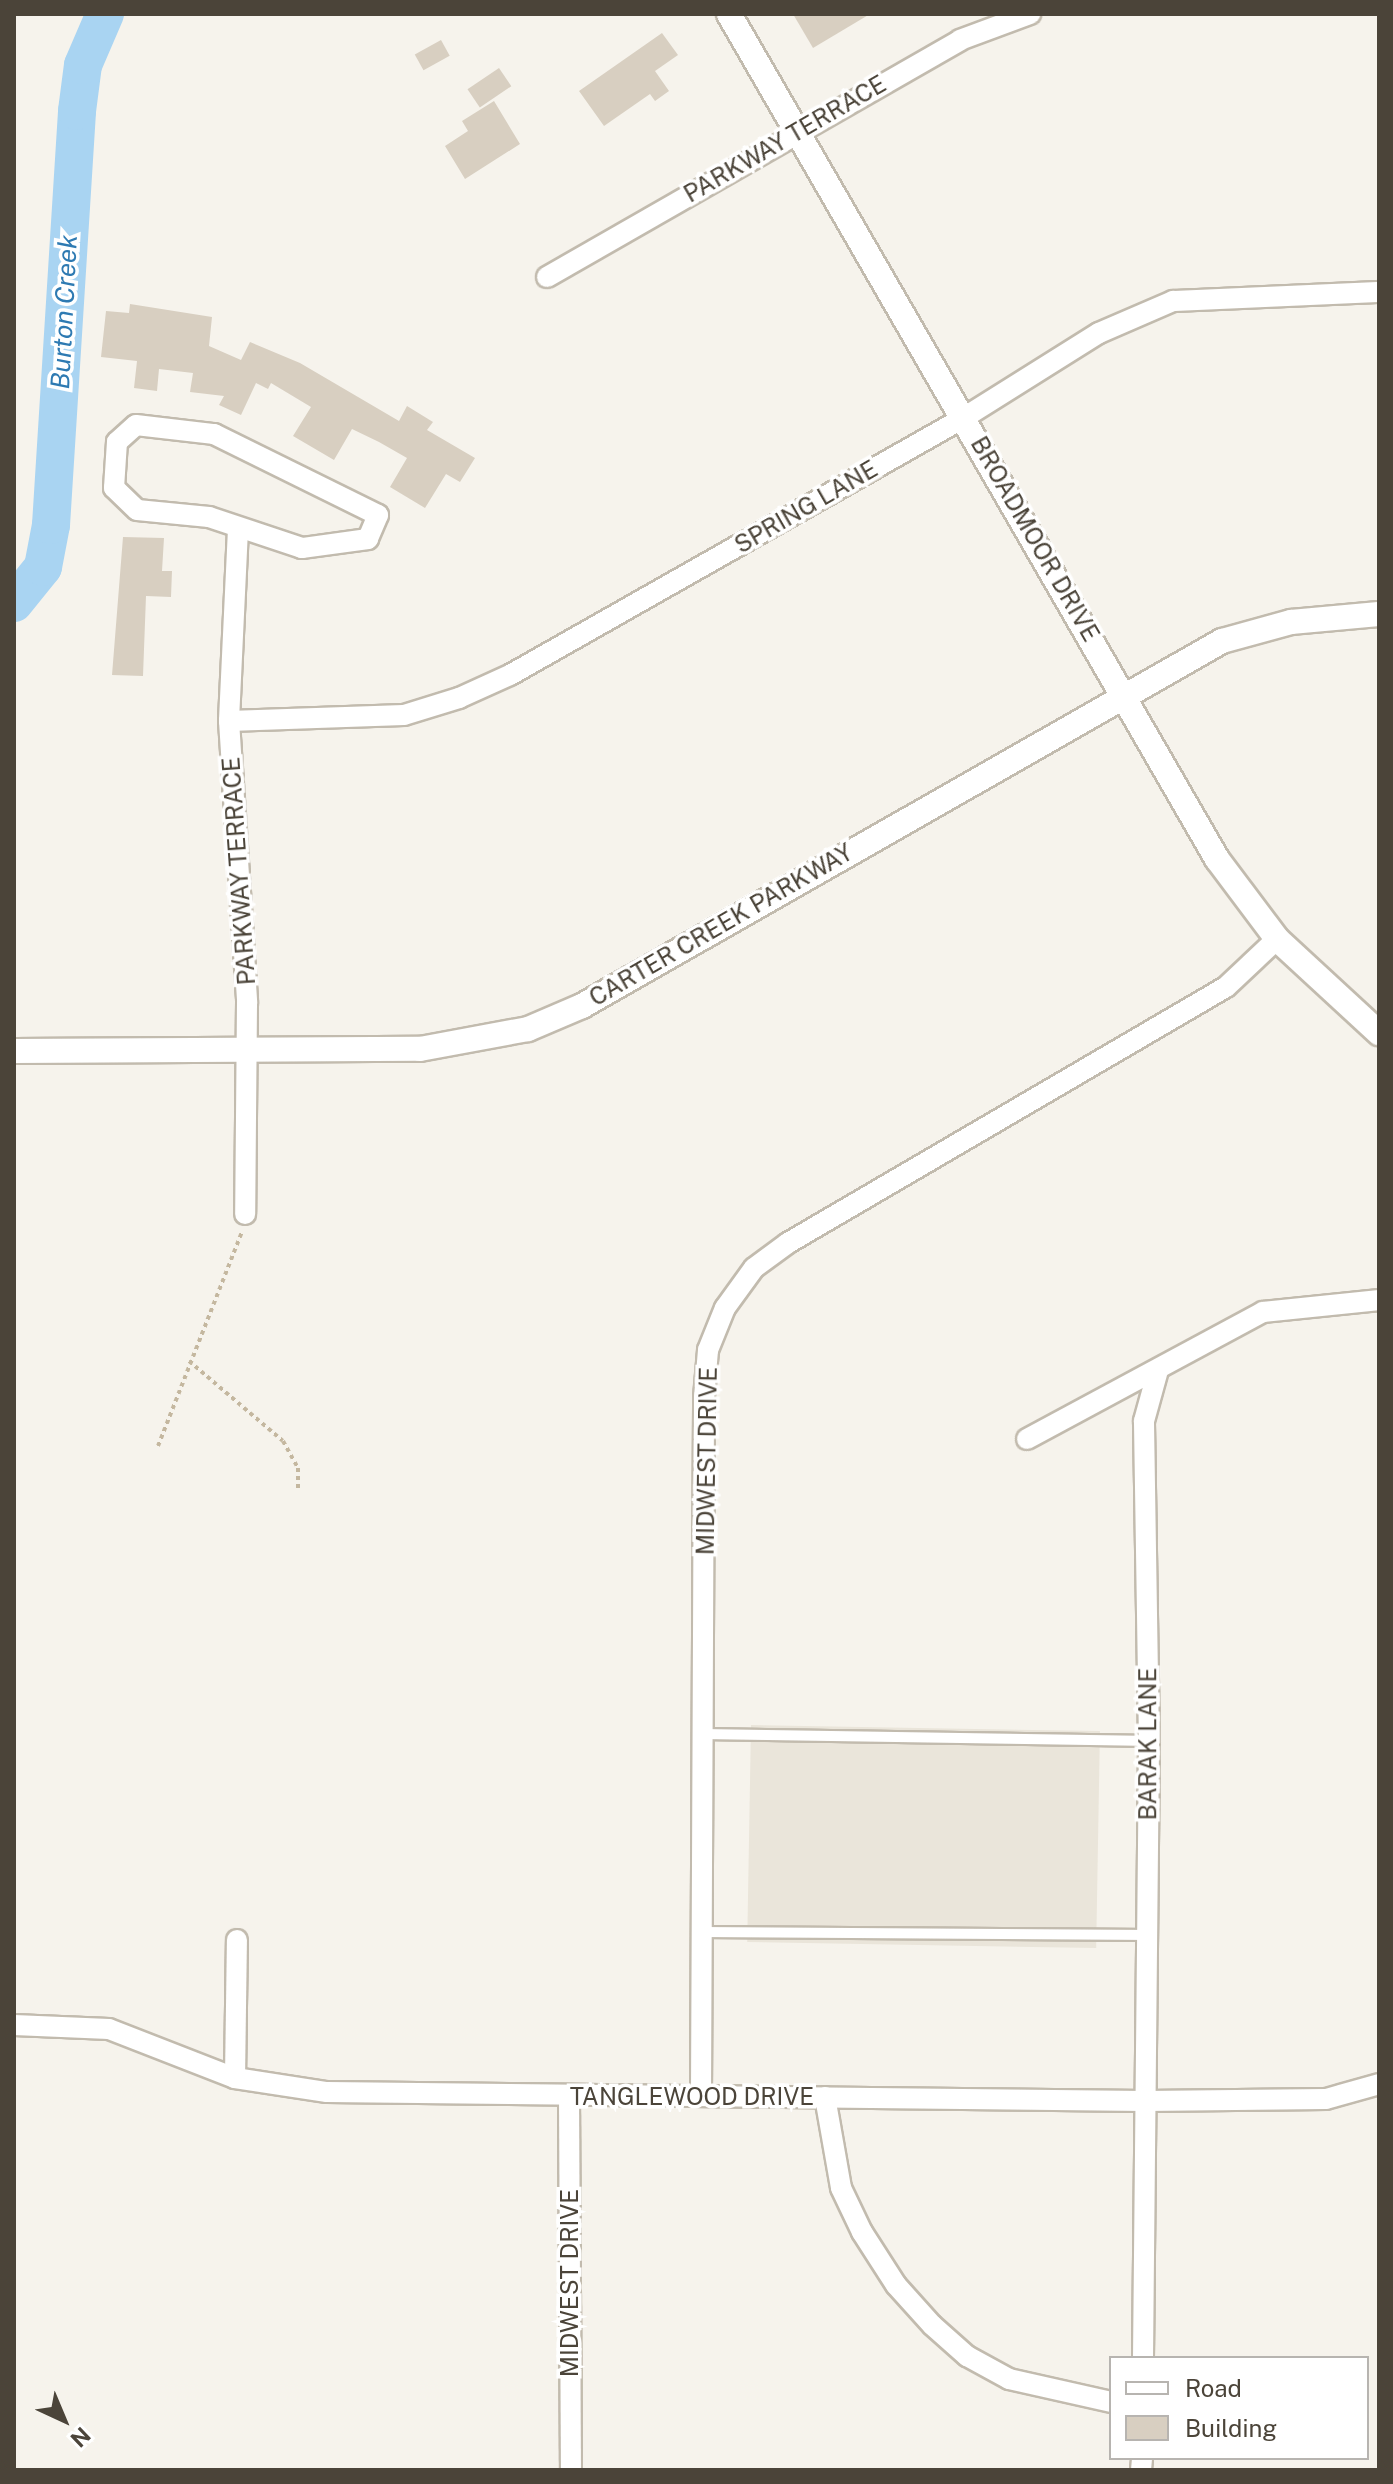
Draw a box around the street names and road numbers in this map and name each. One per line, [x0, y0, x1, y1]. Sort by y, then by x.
street label: PARKWAY TERRACE [679, 69, 891, 209]
street label: BROADMOOR DRIVE [965, 431, 1105, 647]
street label: SPRING LANE [729, 455, 883, 559]
street label: PARKWAY TERRACE [217, 756, 261, 986]
street label: CARTER CREEK PARKWAY [584, 838, 858, 1012]
street label: MIDWEST DRIVE [691, 1367, 723, 1555]
street label: BARAK LANE [1134, 1668, 1162, 1820]
street label: TANGLEWOOD DRIVE [570, 2083, 814, 2111]
street label: MIDWEST DRIVE [556, 2189, 584, 2377]

